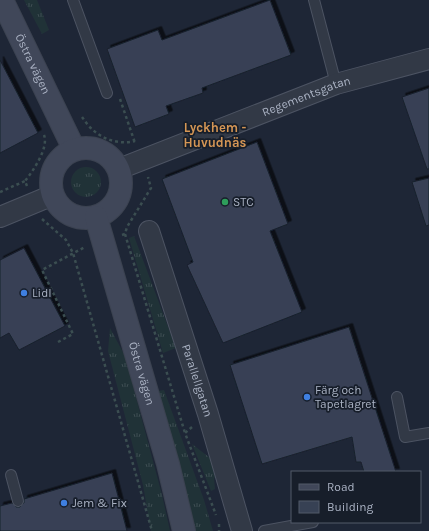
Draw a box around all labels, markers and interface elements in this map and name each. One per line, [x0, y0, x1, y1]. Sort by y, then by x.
street label: Östra vägen [12, 32, 53, 96]
street label: Regementsgatan [260, 73, 352, 119]
district label: Lyckhem - Huvudnäs [184, 120, 247, 150]
place label: STC [233, 195, 254, 209]
marker: STC [220, 197, 230, 207]
place label: Lidl [32, 286, 52, 300]
marker: Lidl [19, 288, 29, 298]
street label: Östra vägen [126, 340, 157, 407]
street label: Parallellgatan [179, 342, 215, 419]
place label: Färg och Tapetlagret [315, 383, 376, 411]
marker: Färg och Tapetlagret [302, 392, 312, 402]
legend [291, 471, 421, 523]
text: Road [327, 480, 355, 494]
place label: Jem & Fix [72, 496, 127, 510]
marker: Jem & Fix [59, 498, 69, 508]
text: Building [327, 500, 374, 514]

